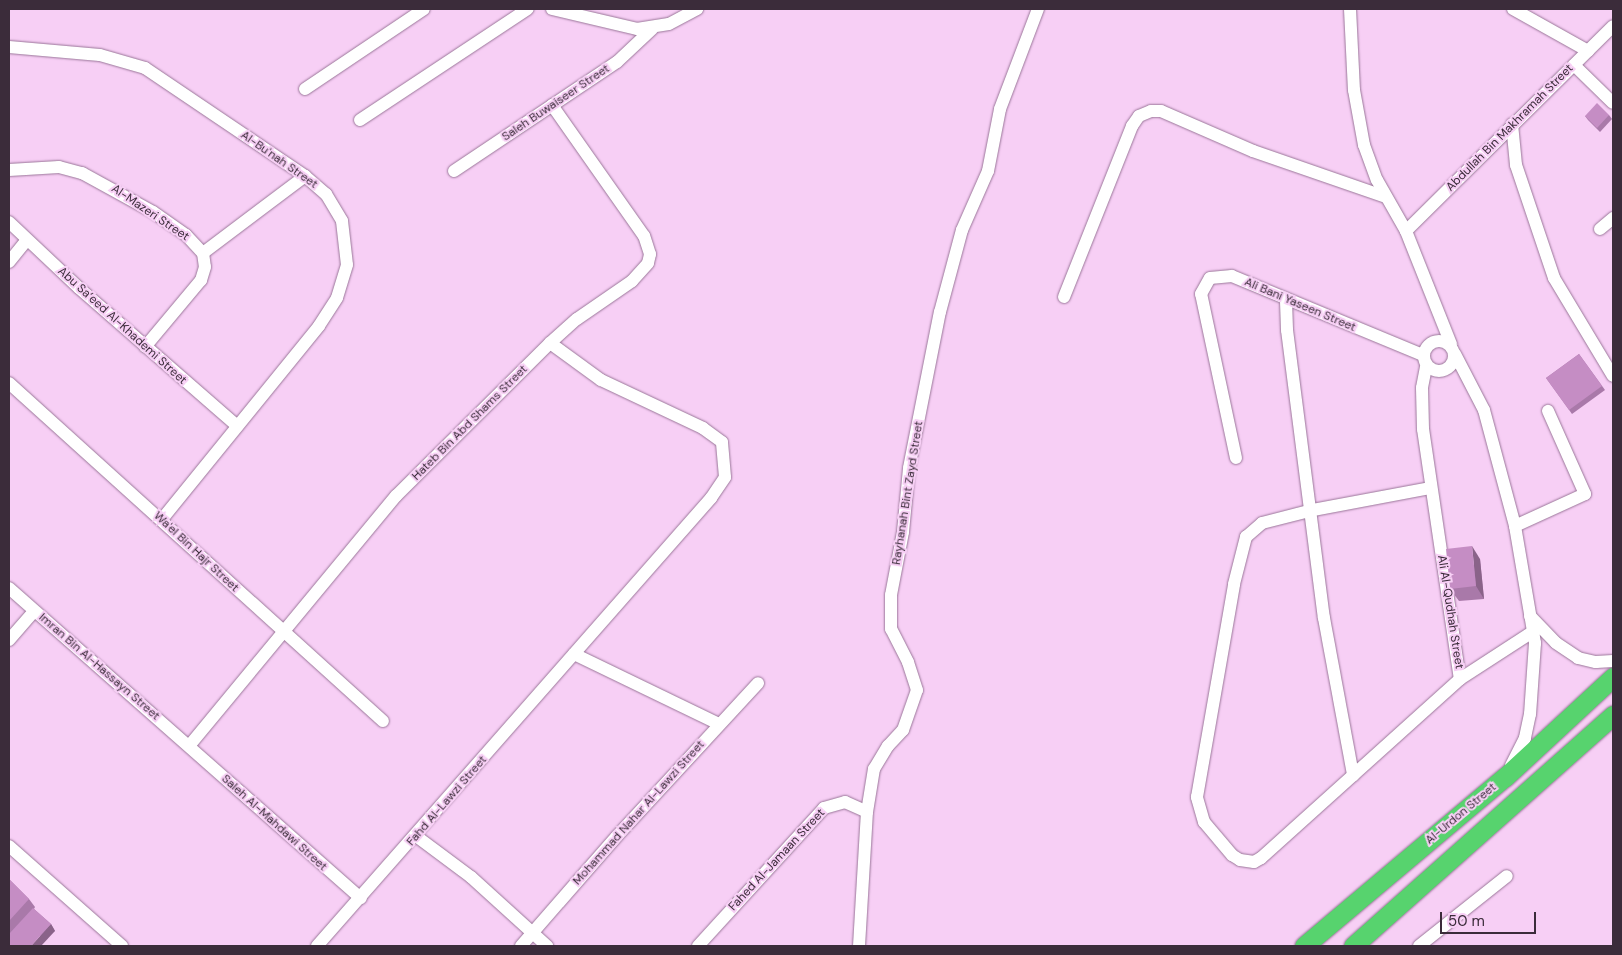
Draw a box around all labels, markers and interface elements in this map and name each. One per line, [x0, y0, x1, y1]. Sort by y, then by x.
street label: Abdullah Bin Makhramah Street [1443, 61, 1577, 195]
street label: Saleh Buwaiseer Street [499, 62, 613, 144]
street label: Al-Bu'nah Street [238, 128, 320, 192]
street label: Al-Mazeri Street [108, 182, 192, 244]
street label: Abu Sa‘eed Al-Khademi Street [55, 264, 189, 388]
street label: Ali Bani Yaseen Street [1242, 275, 1358, 335]
street label: Hateb Bin Abd Shams Street [409, 362, 531, 484]
street label: Rayhanah Bint Zayd Street [890, 420, 926, 566]
street label: Wa'el Bin Hajr Street [150, 509, 242, 595]
street label: Ali Al-Qudhah Street [1434, 554, 1466, 670]
street label: Imran Bin Al-Hassayn Street [36, 610, 162, 724]
street label: Mohammad Nahar Al-Lawzi Street [570, 738, 708, 888]
street label: Fahd Al-Lawzi Street [404, 753, 490, 849]
street label: Saleh Al-Mahdawi Street [218, 772, 330, 874]
street label: Al-Urdon Street [1423, 780, 1499, 848]
street label: Fahed Al-Jamaan Street [726, 806, 828, 914]
scale bar [1442, 902, 1538, 934]
text: 50 m [1448, 911, 1485, 931]

